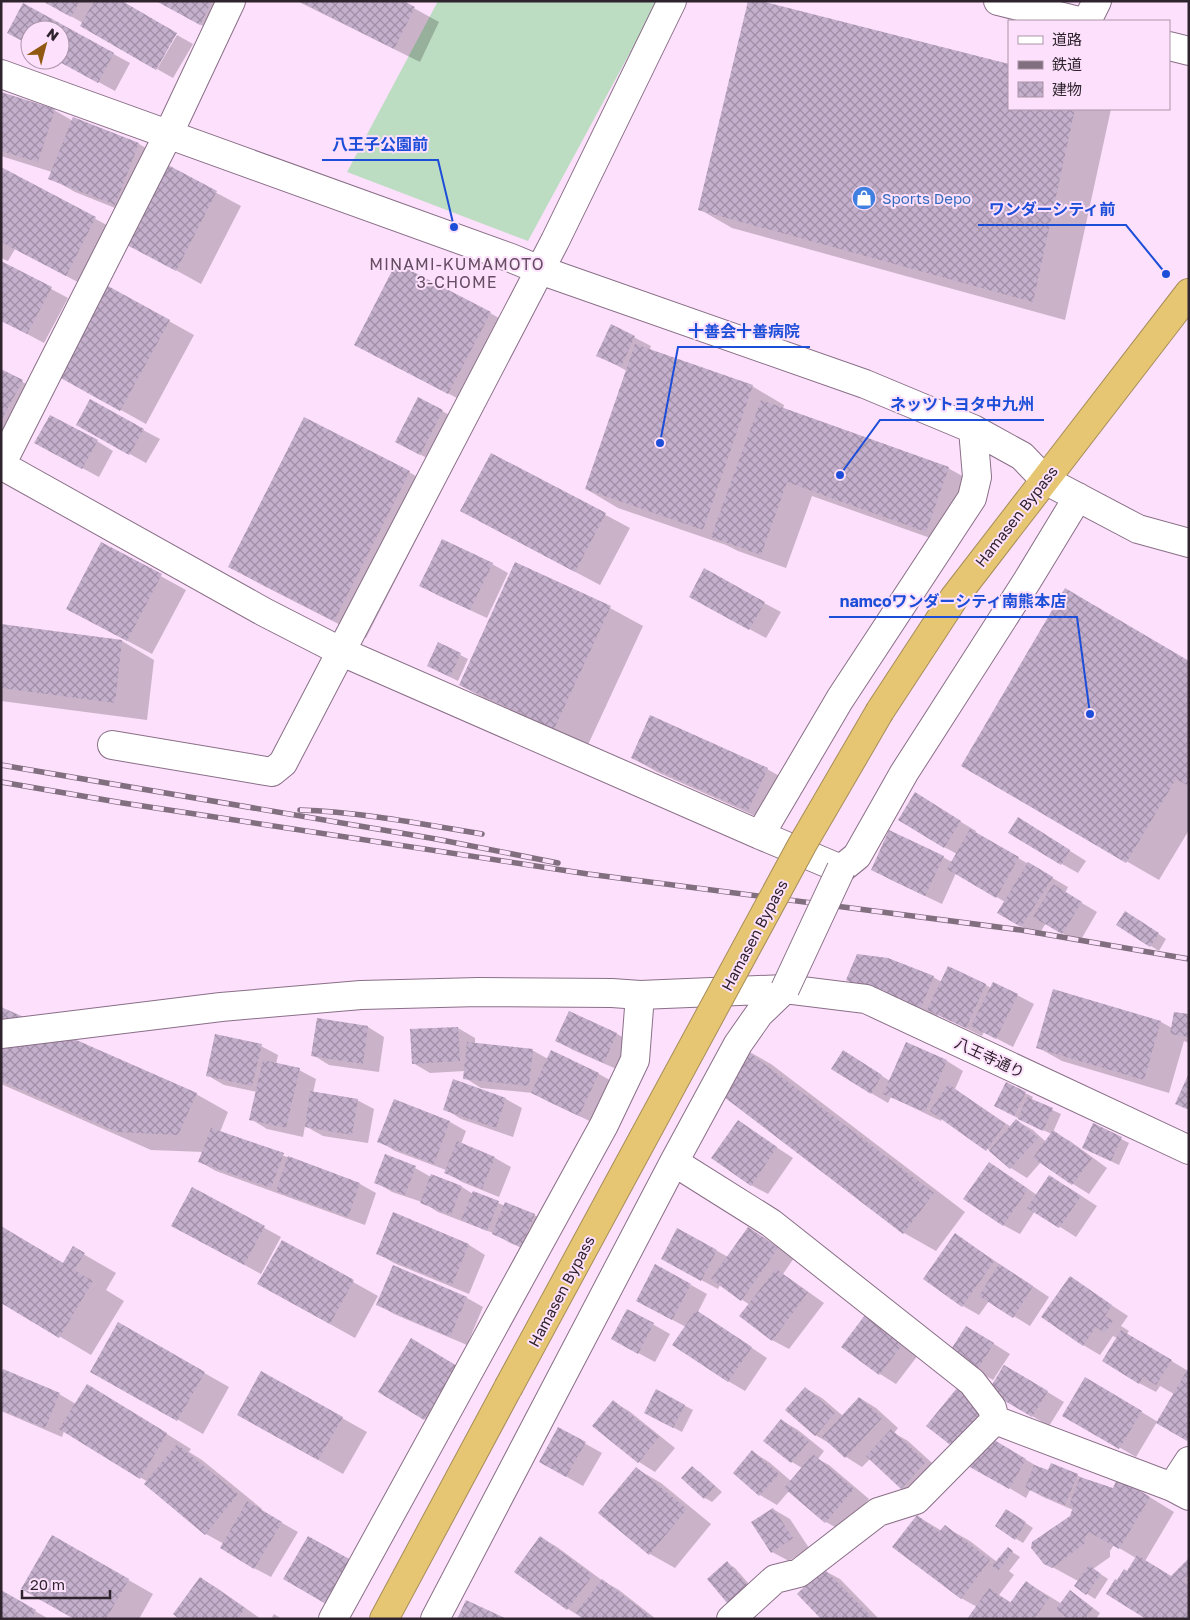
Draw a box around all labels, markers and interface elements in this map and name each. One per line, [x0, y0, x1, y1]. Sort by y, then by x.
north arrow [20, 20, 70, 70]
legend [1008, 20, 1170, 110]
text: N [44, 24, 62, 44]
text: 道路 [1052, 30, 1082, 48]
text: 鉄道 [1052, 55, 1082, 73]
text: 建物 [1052, 80, 1082, 98]
callout: 八王子公園前 [322, 129, 438, 160]
text: 八王子公園前 [332, 134, 428, 154]
shop icon: Sports Depo [851, 185, 877, 211]
place label: Sports Depo [882, 189, 971, 207]
callout: ワンダーシティ前 [978, 194, 1126, 225]
text: ワンダーシティ前 [989, 199, 1115, 219]
district label: MINAMI-KUMAMOTO 3-CHOME [369, 254, 545, 292]
callout: 十善会十善病院 [678, 316, 810, 347]
text: 十善会十善病院 [688, 321, 800, 341]
callout: ネッツトヨタ中九州 [880, 389, 1044, 420]
text: ネッツトヨタ中九州 [890, 394, 1034, 414]
street label: Hamasen Bypass [971, 462, 1061, 570]
callout: namcoワンダーシティ南熊本店 [829, 586, 1077, 617]
text: namcoワンダーシティ南熊本店 [840, 591, 1066, 611]
street label: Hamasen Bypass [717, 876, 791, 994]
street label: 八王寺通り [952, 1033, 1028, 1081]
street label: Hamasen Bypass [524, 1232, 598, 1350]
scale bar [22, 1568, 110, 1600]
text: 20 m [30, 1575, 65, 1593]

